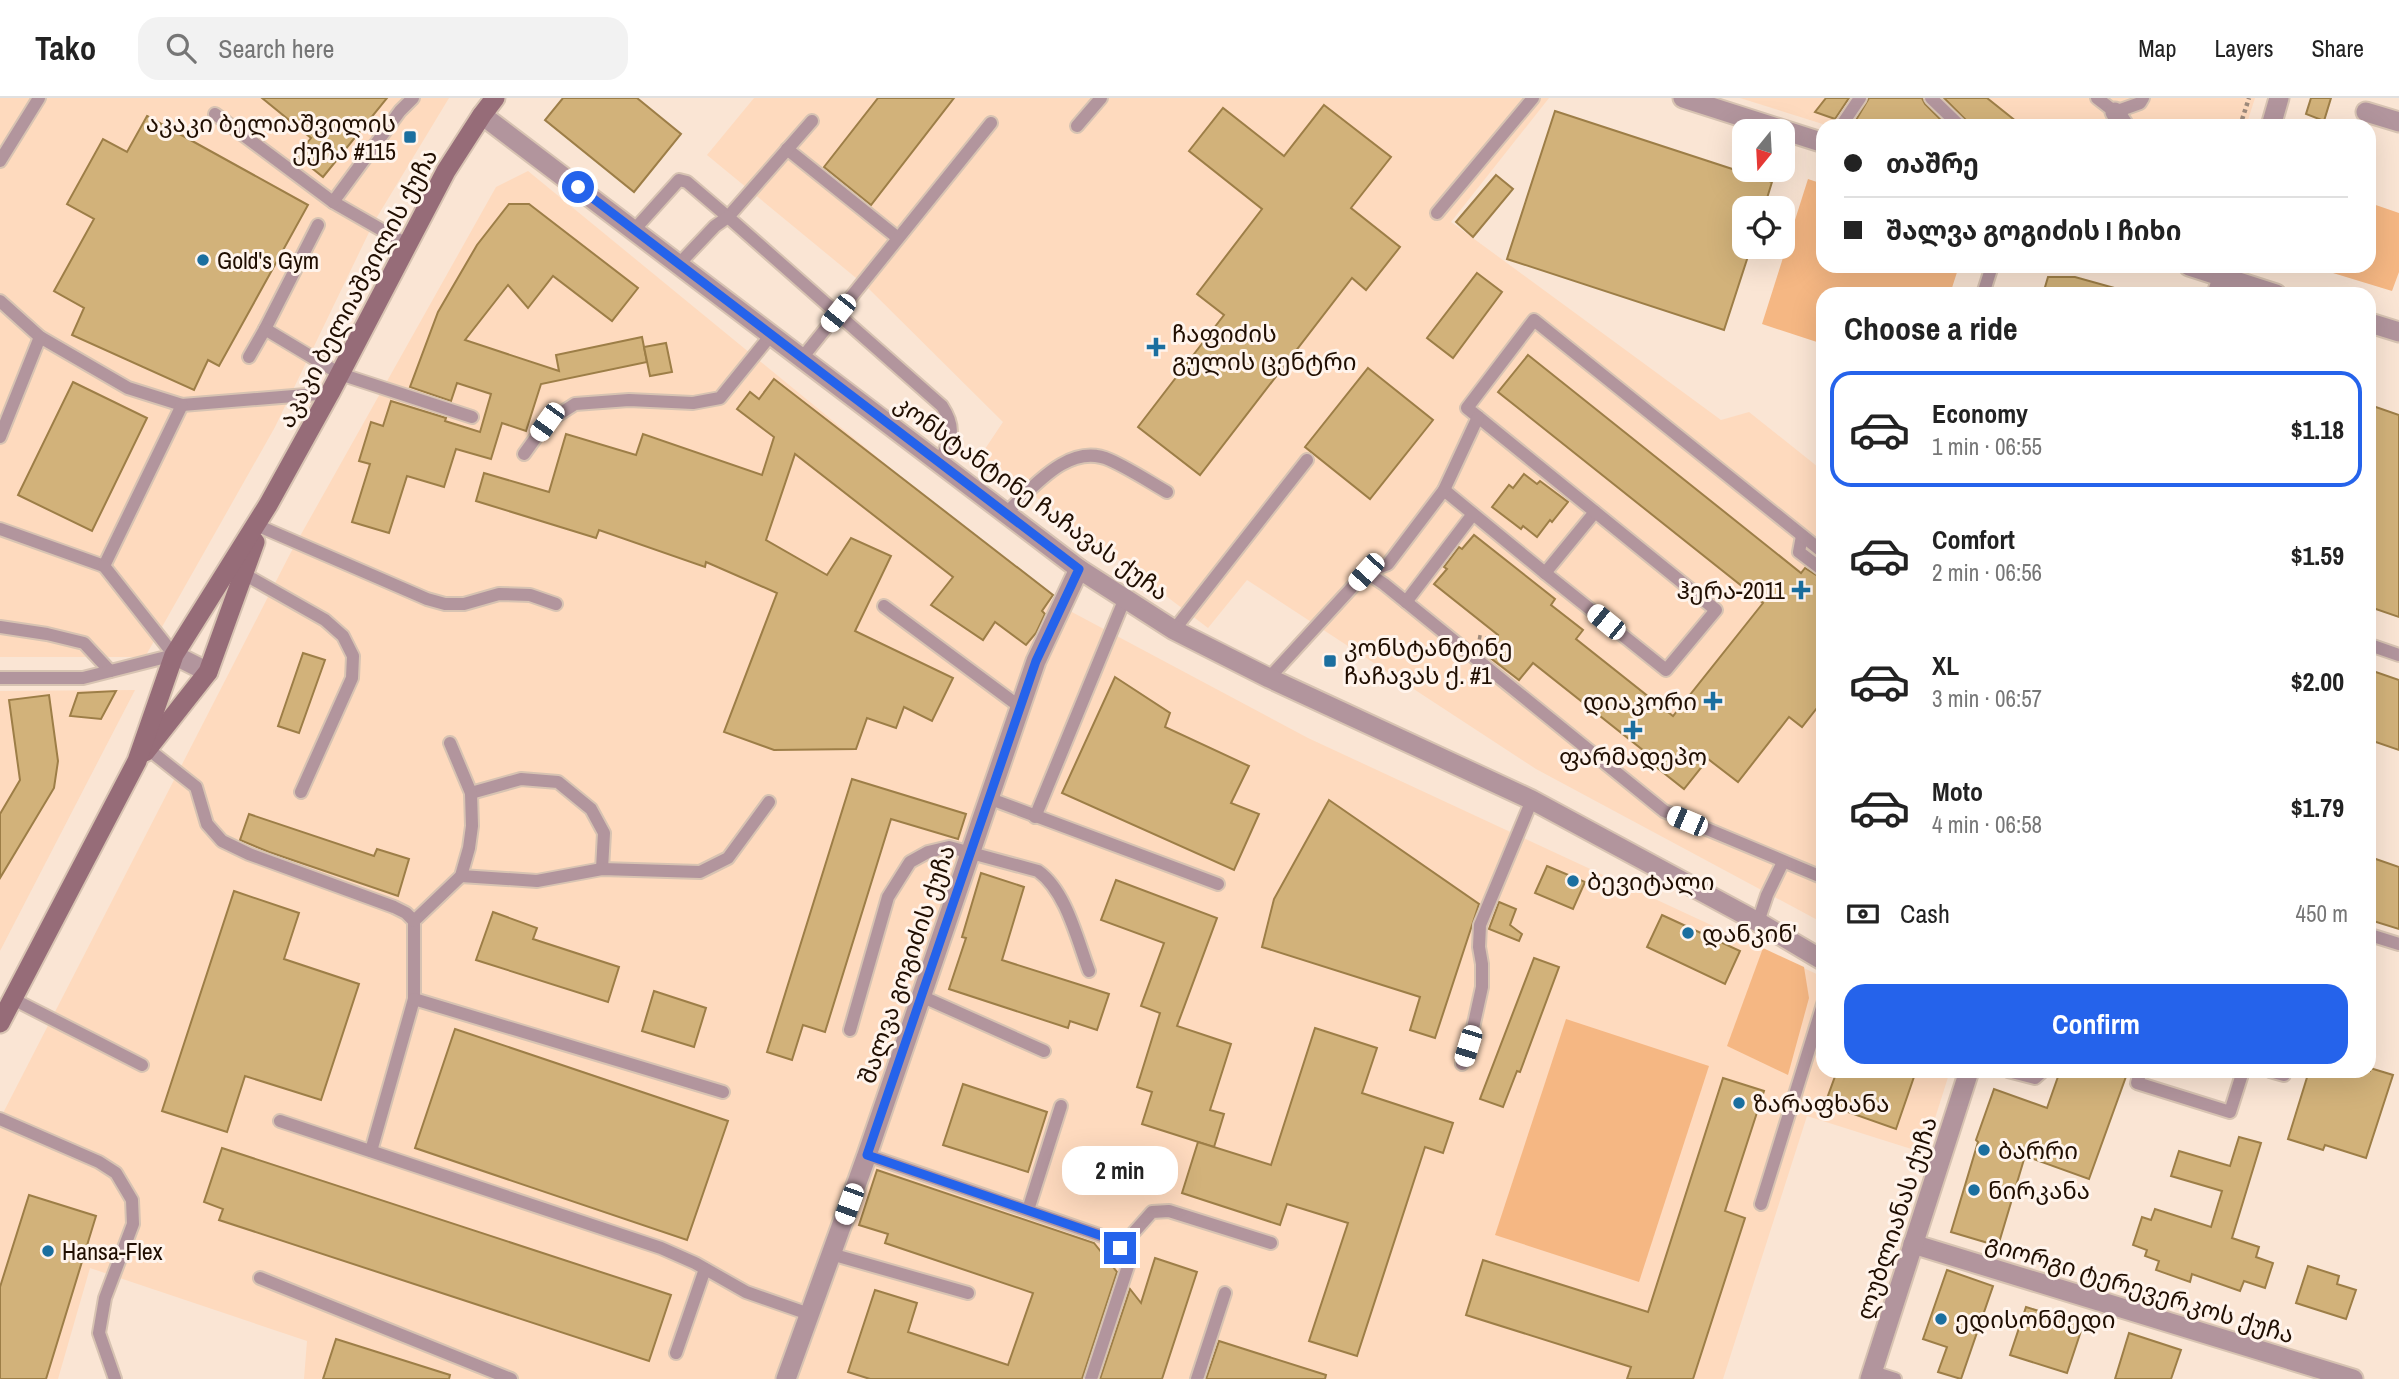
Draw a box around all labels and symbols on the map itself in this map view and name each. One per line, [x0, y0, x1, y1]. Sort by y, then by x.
place label: აკაკი ბელიაშვილის ქუჩა #115 [146, 107, 396, 167]
north arrow [1732, 119, 1796, 182]
marker: აკაკი ბელიაშვილის ქუჩა #115 [402, 129, 418, 145]
street label: აკაკი ბელიაშვილის ქუჩა [270, 143, 444, 433]
route start [562, 171, 594, 203]
place label: Gold's Gym [217, 244, 319, 276]
marker: Gold's Gym [195, 252, 211, 268]
car [817, 290, 860, 336]
place label: ჩაფიძის გულის ცენტრი [1172, 317, 1356, 377]
marker: ჩაფიძის გულის ცენტრი [1146, 337, 1166, 357]
street label: კონსტანტინე ჩაჩავას ქუჩა [889, 387, 1175, 607]
car [527, 399, 568, 445]
car [1345, 549, 1388, 595]
place label: ჰერა-2011 [1676, 574, 1785, 606]
marker: ჰერა-2011 [1791, 580, 1811, 600]
car [1584, 601, 1629, 643]
place label: კონსტანტინე ჩაჩავას ქ. #1 [1344, 631, 1513, 691]
marker: კონსტანტინე ჩაჩავას ქ. #1 [1322, 653, 1338, 669]
place label: დიაკორი [1583, 685, 1697, 717]
marker: დიაკორი [1703, 691, 1723, 711]
marker: ფარმადეპო [1625, 722, 1641, 738]
place label: ფარმადეპო [1559, 740, 1707, 772]
car [1664, 803, 1711, 839]
street label: შალვა გოგიძის ქუჩა [850, 840, 962, 1088]
place label: ბევიტალი [1587, 865, 1714, 897]
marker: ბევიტალი [1565, 873, 1581, 889]
place label: დანკინ' [1702, 917, 1797, 949]
marker: დანკინ' [1680, 925, 1696, 941]
car [1452, 1023, 1485, 1069]
place label: ზარაფხანა [1753, 1087, 1889, 1119]
marker: ზარაფხანა [1731, 1095, 1747, 1111]
street label: ლუბლიანას ქუჩა [1848, 1112, 1944, 1324]
place label: ბარრი [1998, 1134, 2078, 1166]
marker: ბარრი [1976, 1142, 1992, 1158]
callout: 2 min [1062, 1146, 1178, 1196]
place label: ნირკანა [1988, 1174, 2090, 1206]
car [832, 1181, 867, 1227]
marker: ნირკანა [1966, 1182, 1982, 1198]
street label: გიორგი ტერევერკოს ქუჩა [1982, 1226, 2298, 1350]
route end [1104, 1232, 1136, 1264]
place label: Hansa-Flex [62, 1235, 163, 1267]
marker: Hansa-Flex [40, 1243, 56, 1259]
place label: ედისონმედი [1955, 1303, 2115, 1335]
marker: ედისონმედი [1933, 1311, 1949, 1327]

